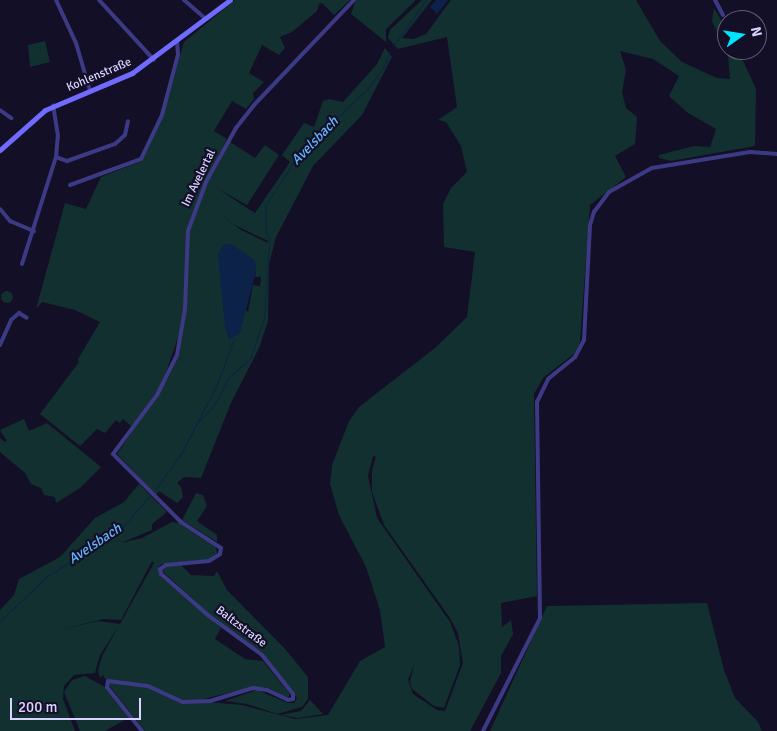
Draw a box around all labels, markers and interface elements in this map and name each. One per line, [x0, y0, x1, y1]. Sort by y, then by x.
north arrow [717, 10, 767, 60]
text: N [747, 25, 766, 38]
street label: Kohlenstraße [64, 55, 134, 95]
water label: Avelsbach [288, 113, 342, 169]
street label: Im Avelertal [179, 147, 219, 209]
water label: Avelsbach [65, 520, 125, 568]
street label: Baltzstraße [213, 603, 269, 651]
scale bar [12, 688, 144, 720]
text: 200 m [18, 698, 58, 716]

